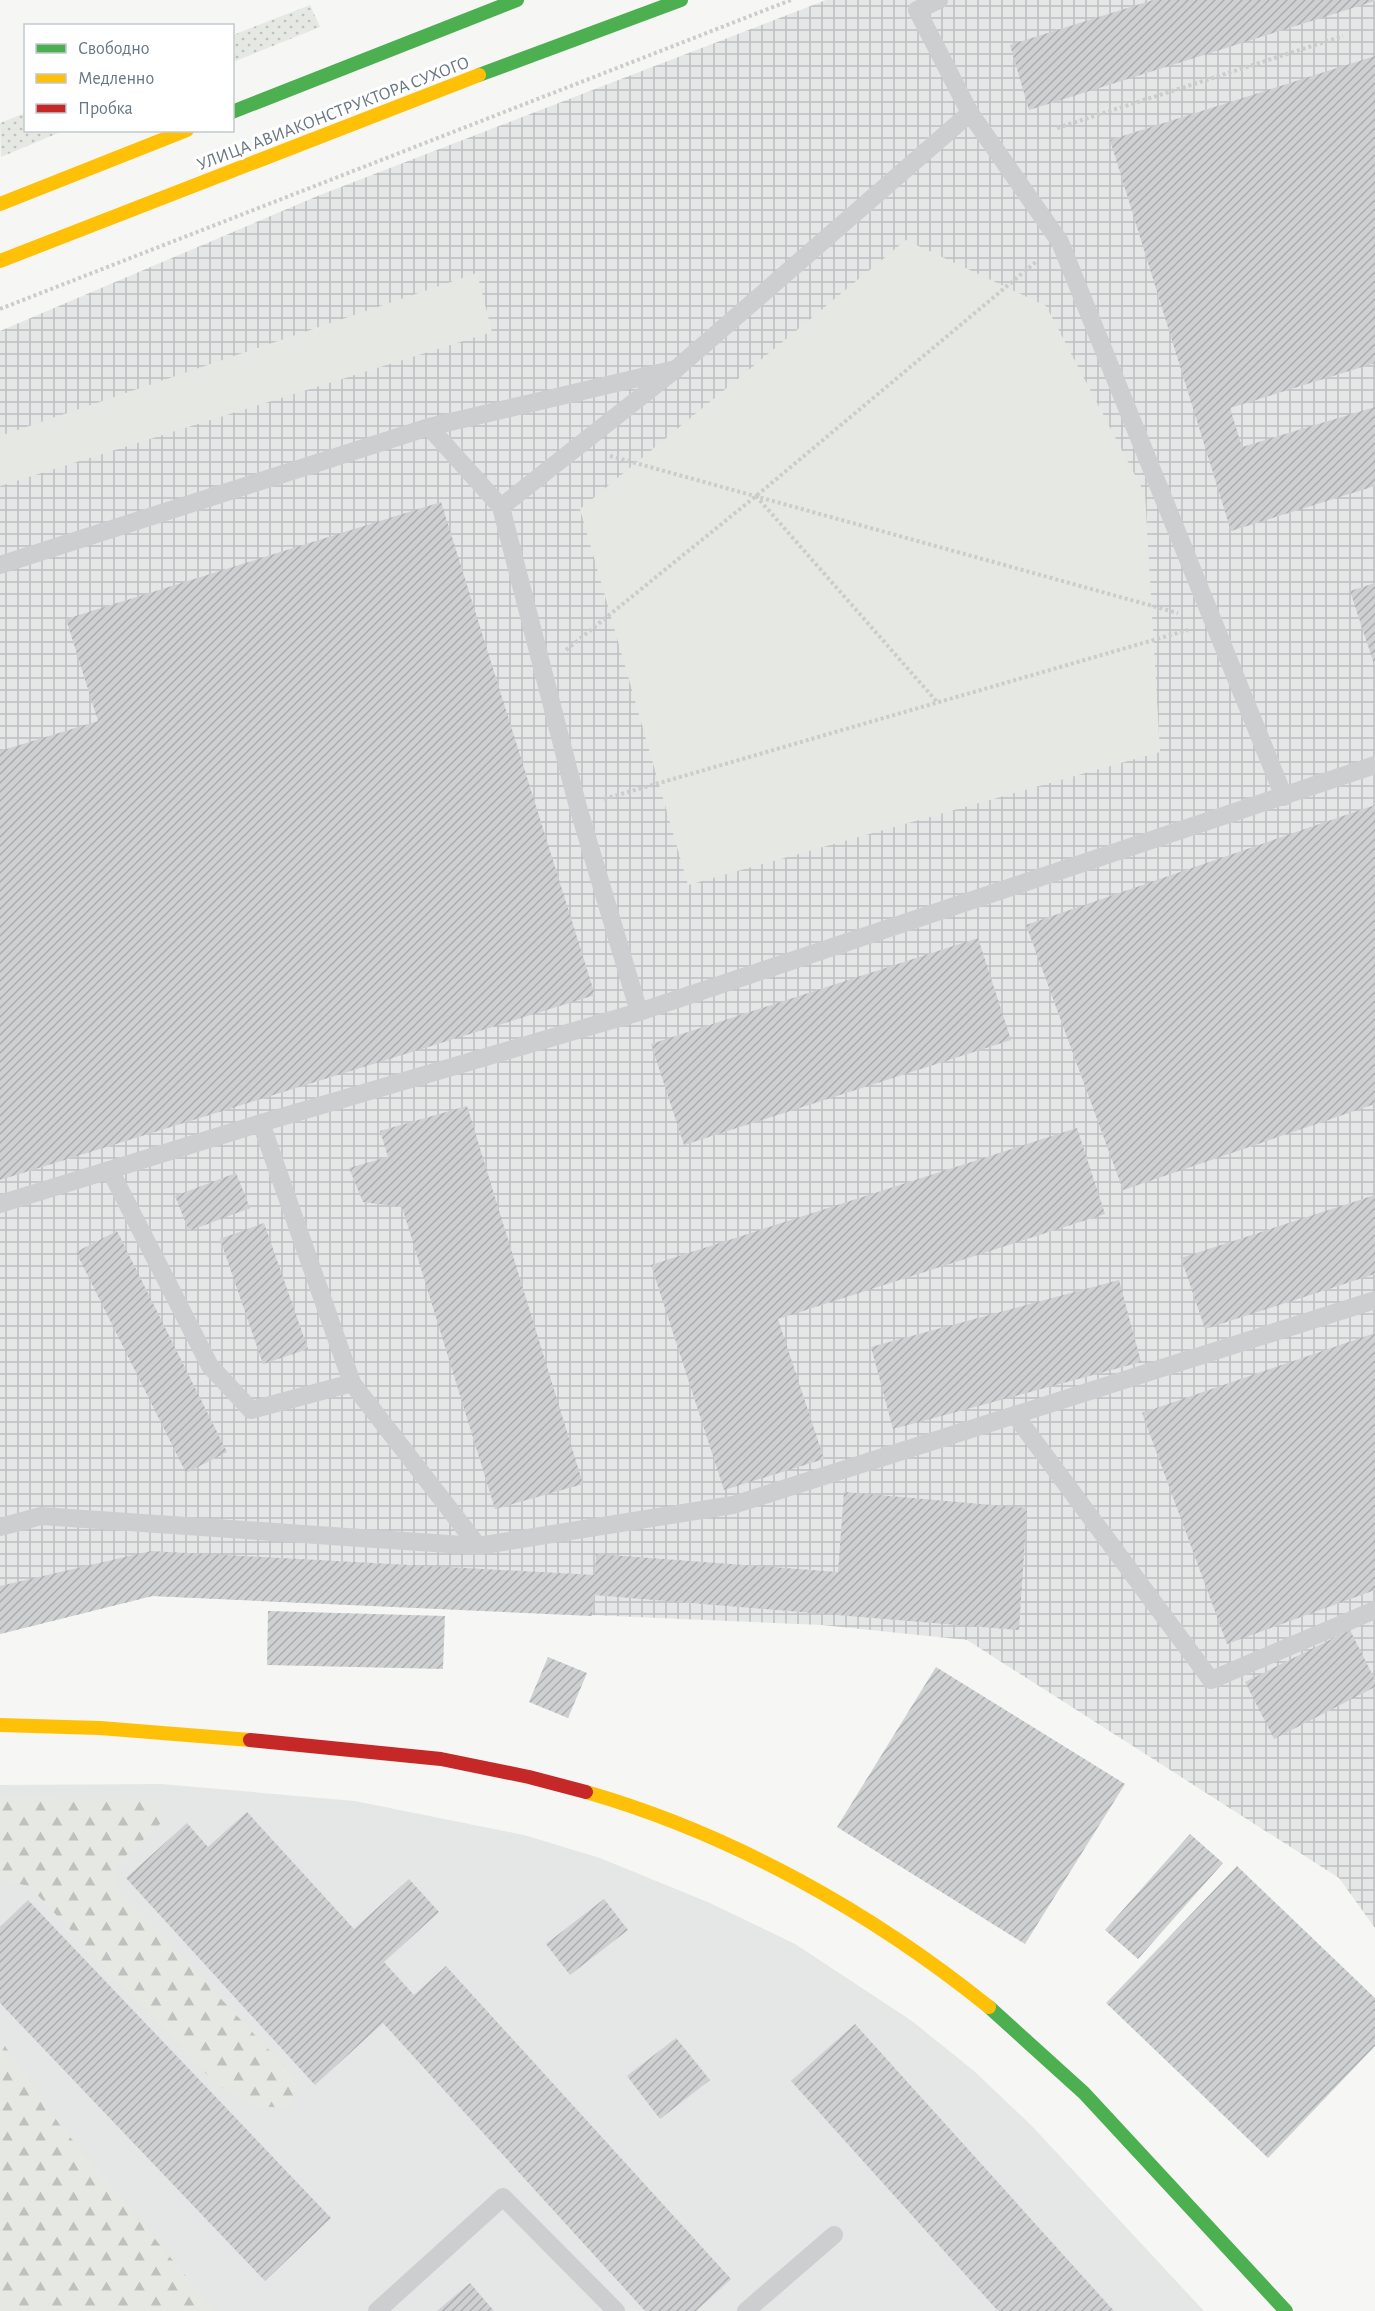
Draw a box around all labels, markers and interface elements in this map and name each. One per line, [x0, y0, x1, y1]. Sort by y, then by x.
legend [24, 24, 234, 132]
text: Свободно [78, 39, 150, 58]
street label: УЛИЦА АВИАКОНСТРУКТОРА СУХОГО [195, 54, 472, 174]
text: Медленно [78, 70, 154, 88]
text: Пробка [78, 99, 133, 118]

